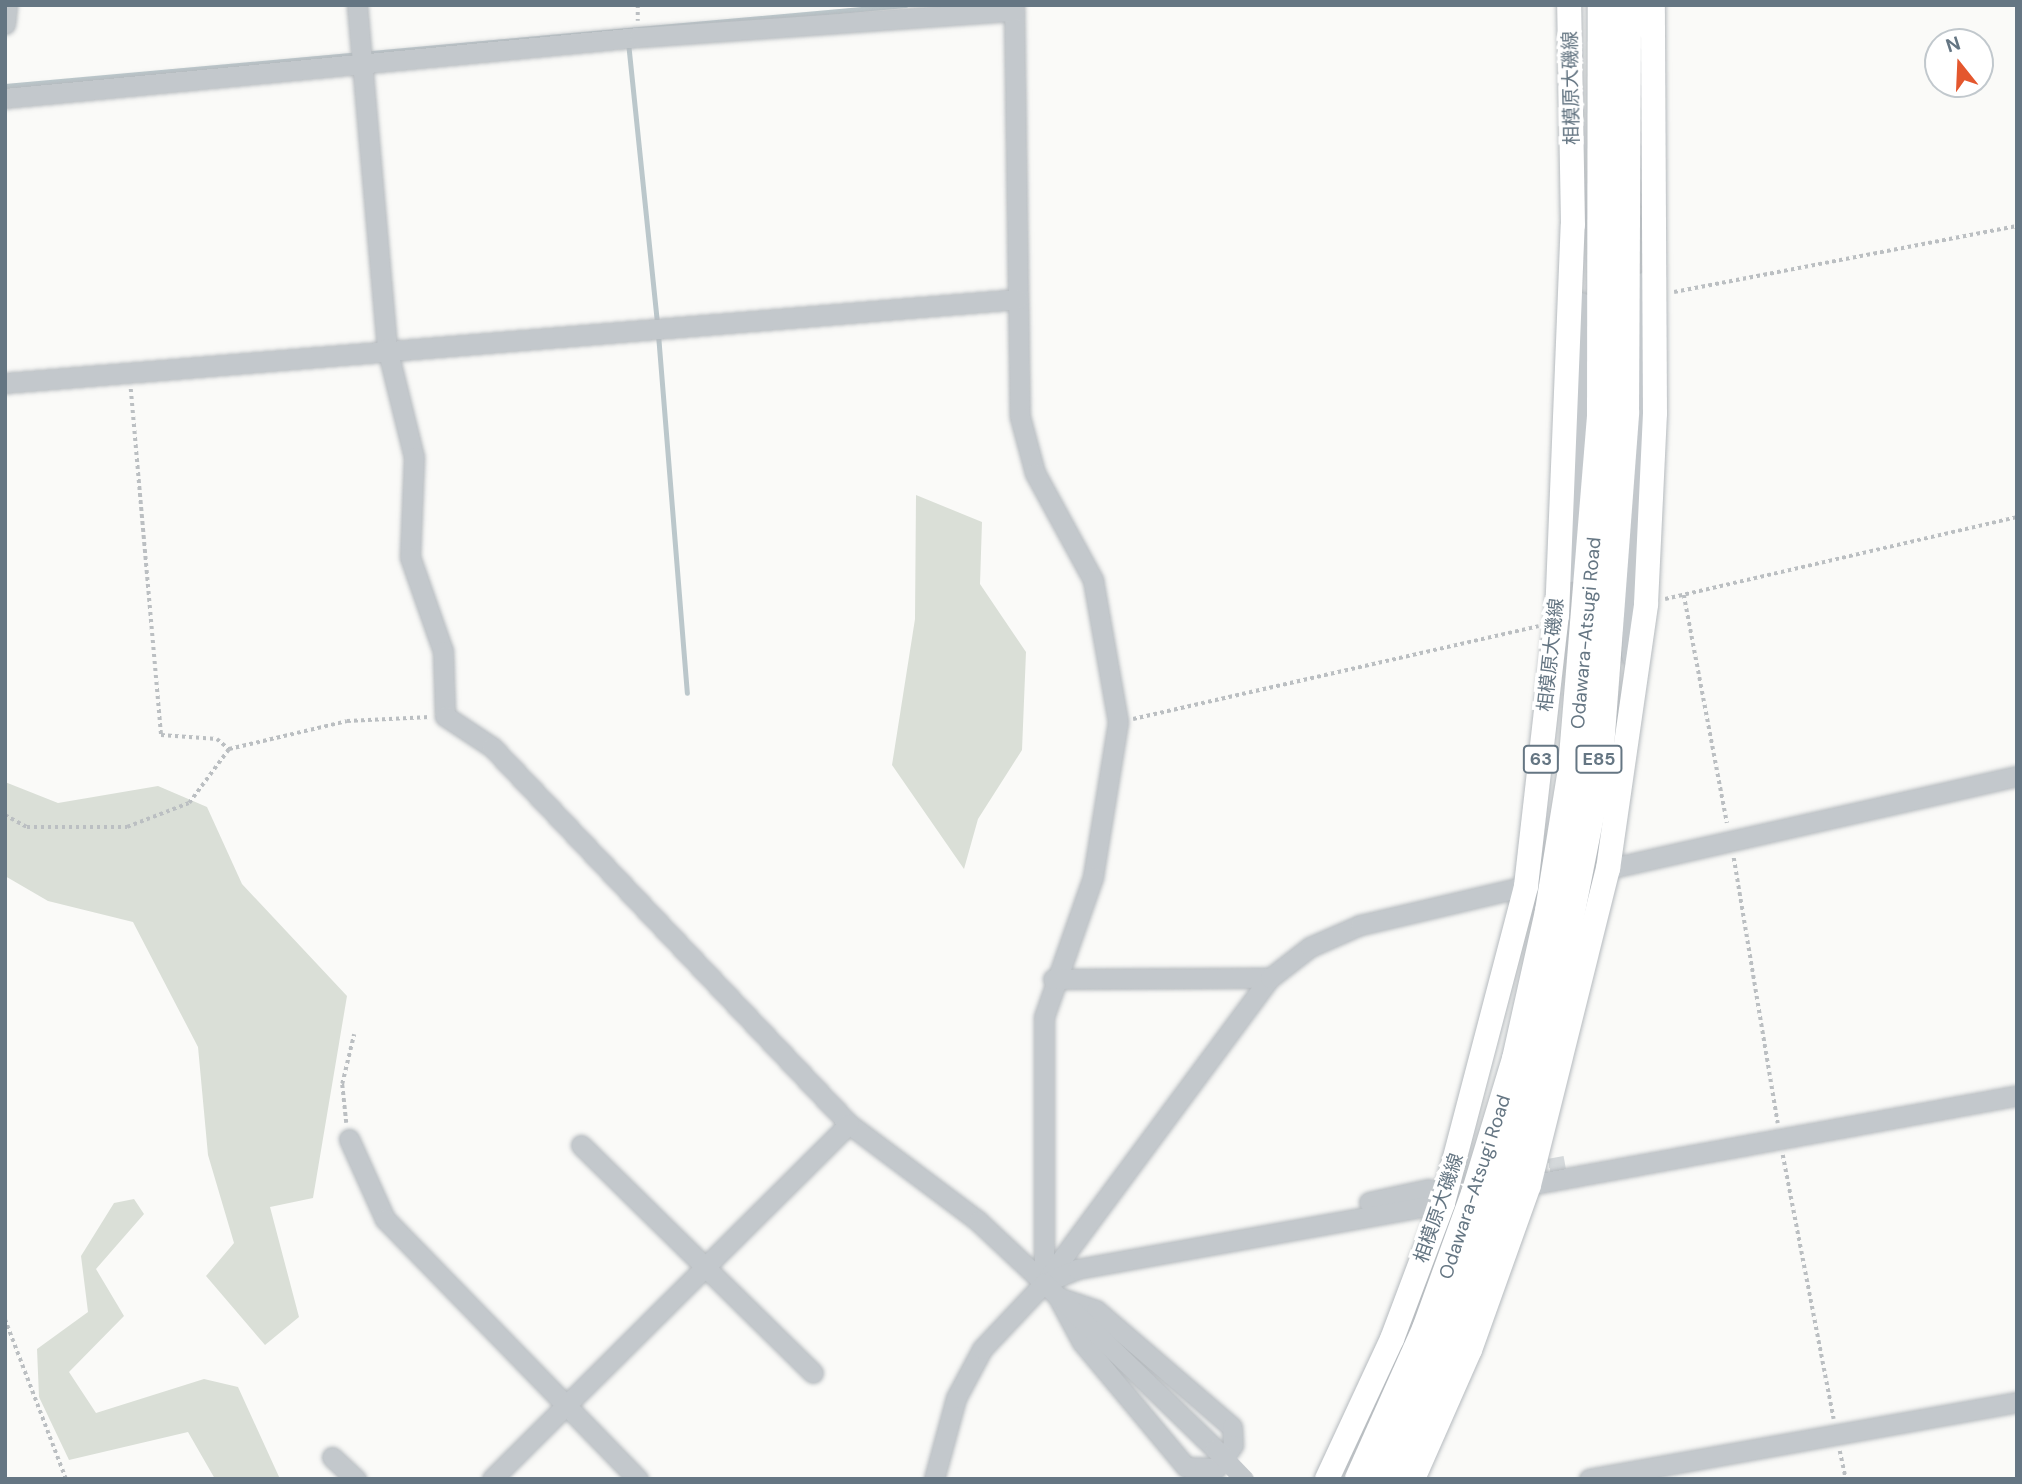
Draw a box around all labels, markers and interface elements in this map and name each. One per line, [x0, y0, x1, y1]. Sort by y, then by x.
north arrow [1924, 28, 1994, 98]
text: N [1943, 30, 1963, 58]
street label: 相模原大磯線 [1559, 31, 1583, 145]
street label: Odawara-Atsugi Road [1566, 536, 1606, 730]
street label: 相模原大磯線 [1534, 597, 1568, 713]
road number: 63 [1522, 744, 1560, 774]
road number: E85 [1574, 744, 1624, 774]
street label: Odawara-Atsugi Road [1434, 1092, 1516, 1282]
street label: 相模原大磯線 [1410, 1150, 1468, 1266]

